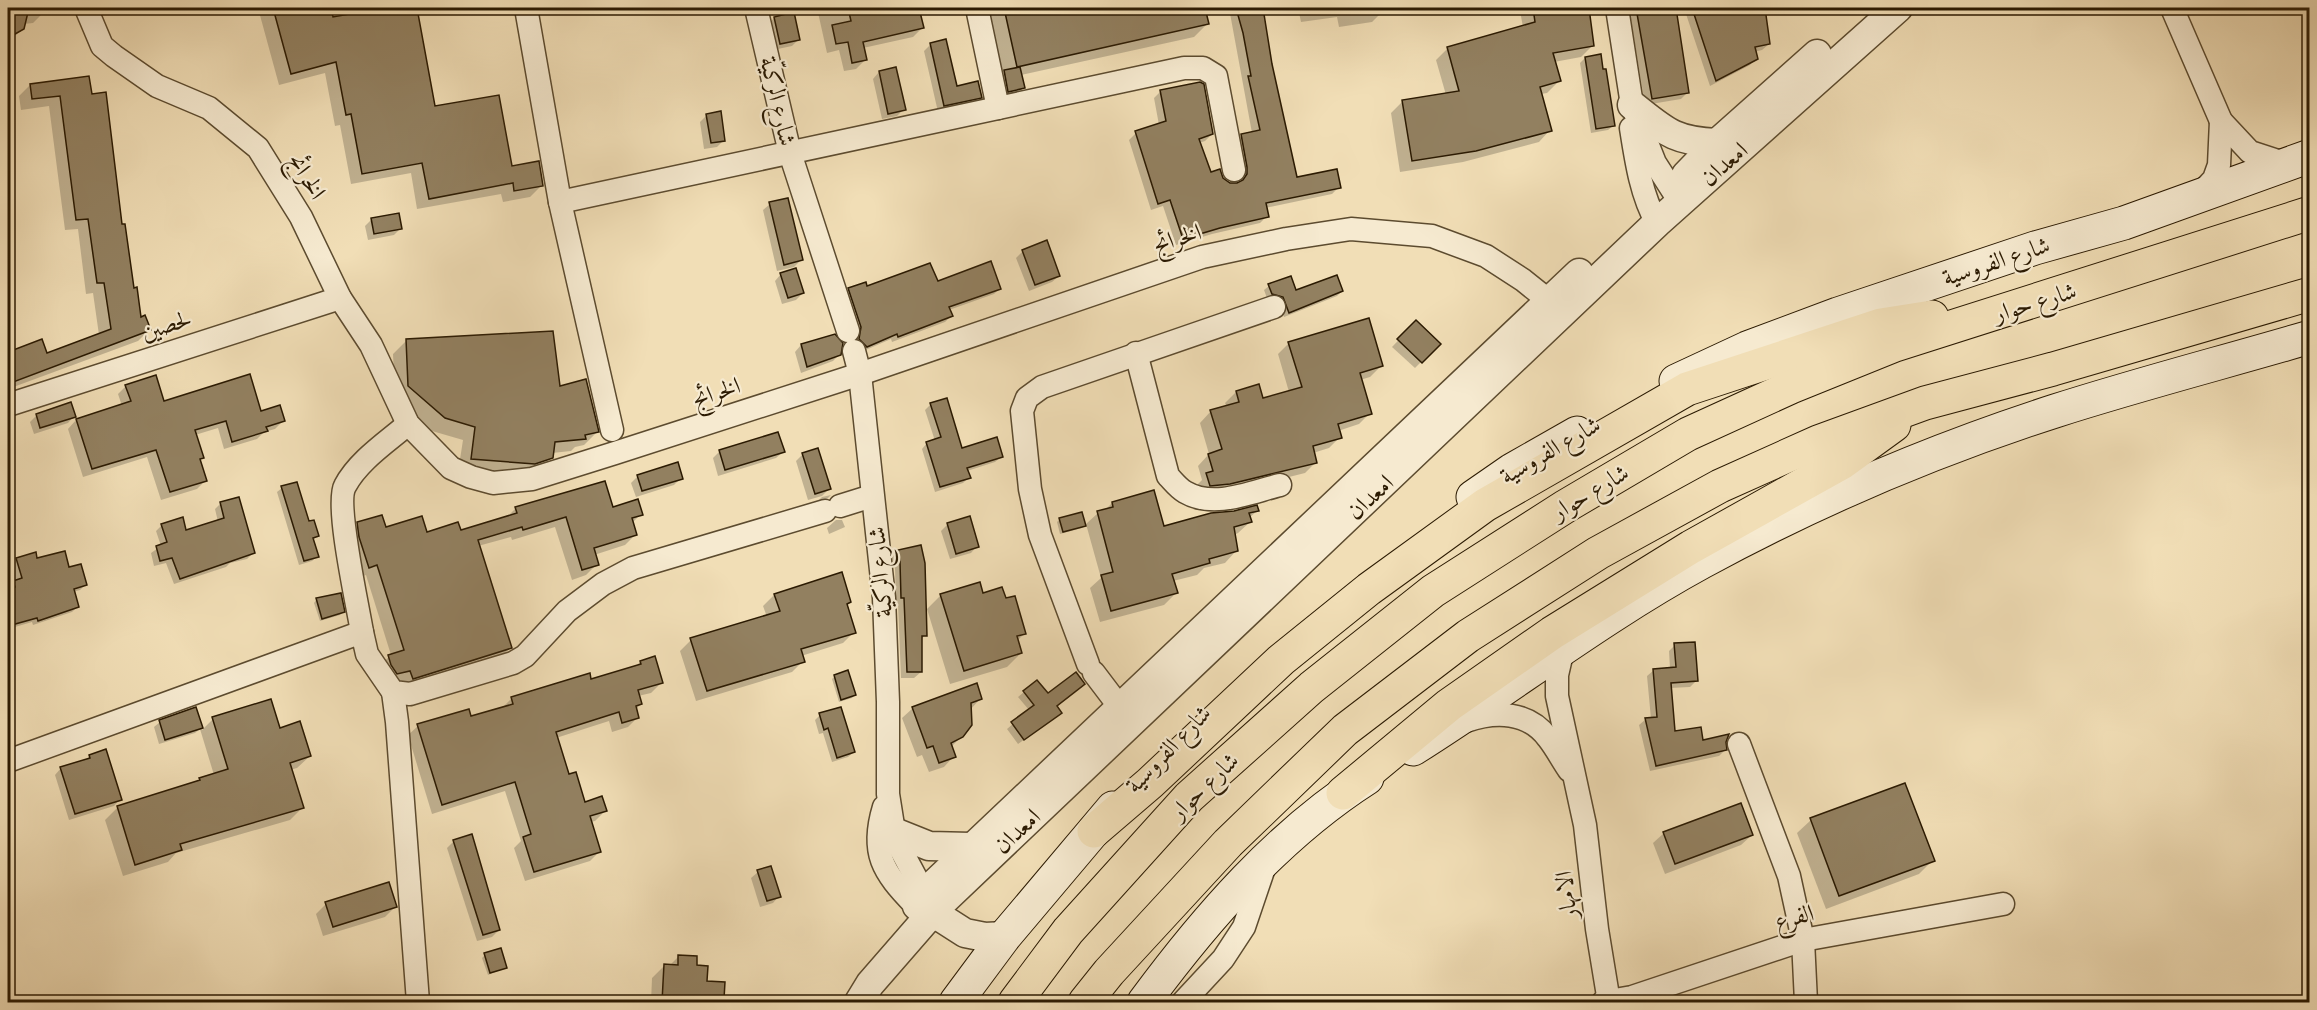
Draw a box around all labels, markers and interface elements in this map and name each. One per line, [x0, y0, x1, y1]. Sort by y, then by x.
street label: شارع الركيّة [748, 53, 804, 150]
street label: امعدان [1693, 134, 1755, 194]
street label: الخرائج [277, 147, 334, 208]
street label: الخرائج [1149, 215, 1206, 264]
street label: شارع الفروسية [1938, 229, 2055, 297]
street label: شارع حوار [1988, 274, 2082, 334]
street label: لحصين [137, 302, 195, 348]
street label: الخرائج [688, 369, 746, 419]
street label: شارع الفروسية [1494, 408, 1608, 495]
street label: شارع حوار [1544, 456, 1637, 532]
street label: امعدان [1339, 467, 1401, 527]
street label: شارع الركيّة [860, 525, 904, 619]
street label: شارع الفروسية [1118, 698, 1221, 803]
street label: شارع حوار [1161, 745, 1249, 831]
street label: امعدان [986, 801, 1048, 861]
street label: الامهار [1547, 869, 1585, 923]
street label: الفرع [1771, 896, 1818, 941]

